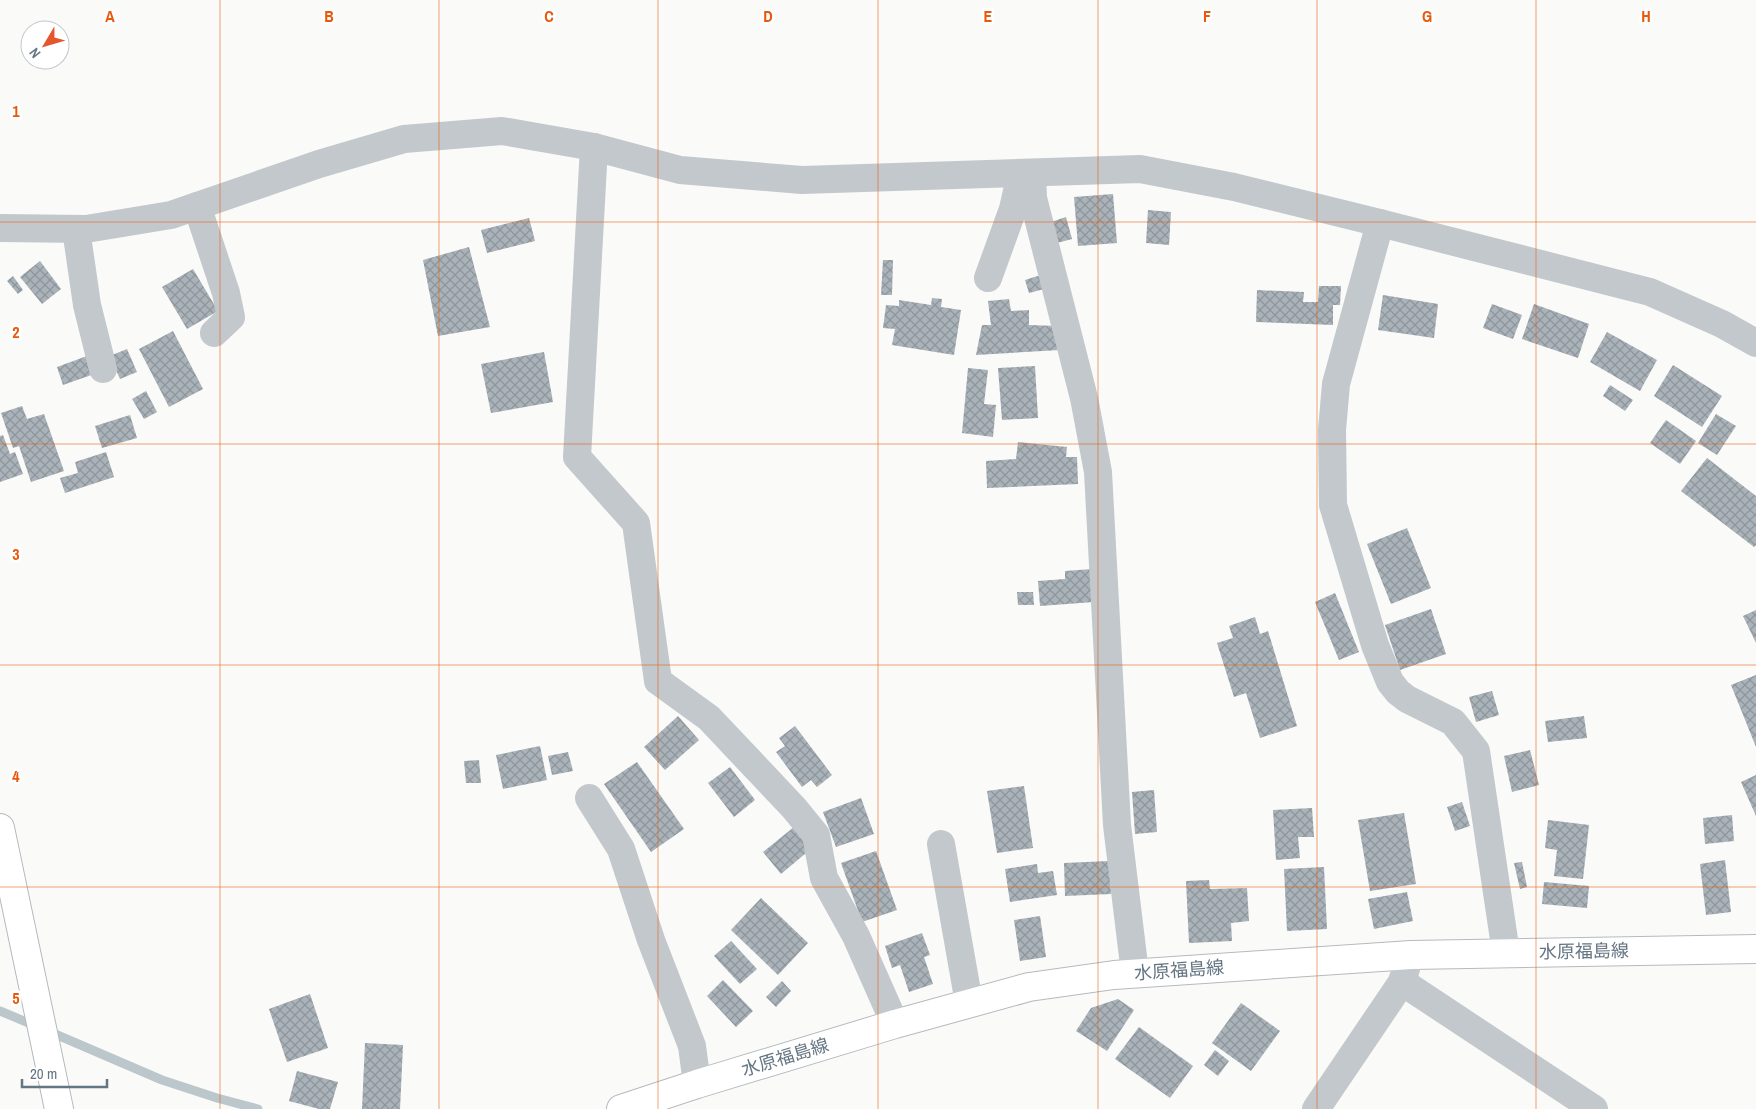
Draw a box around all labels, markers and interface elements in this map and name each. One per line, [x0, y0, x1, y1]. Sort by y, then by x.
text: A [105, 5, 115, 27]
text: B [324, 5, 334, 27]
text: C [544, 5, 554, 27]
text: D [763, 5, 773, 27]
text: E [984, 5, 993, 27]
text: F [1203, 5, 1211, 27]
text: G [1422, 5, 1432, 27]
text: H [1641, 5, 1651, 27]
north arrow [20, 20, 70, 70]
text: N [25, 44, 44, 62]
text: 1 [12, 100, 20, 122]
text: 2 [12, 321, 20, 343]
text: 3 [12, 543, 20, 565]
text: 4 [12, 765, 20, 787]
street label: 水原福島線 [1539, 938, 1629, 964]
street label: 水原福島線 [1133, 954, 1225, 986]
text: 5 [12, 987, 20, 1009]
street label: 水原福島線 [738, 1032, 832, 1082]
scale bar [22, 1056, 108, 1088]
text: 20 m [30, 1063, 57, 1084]

